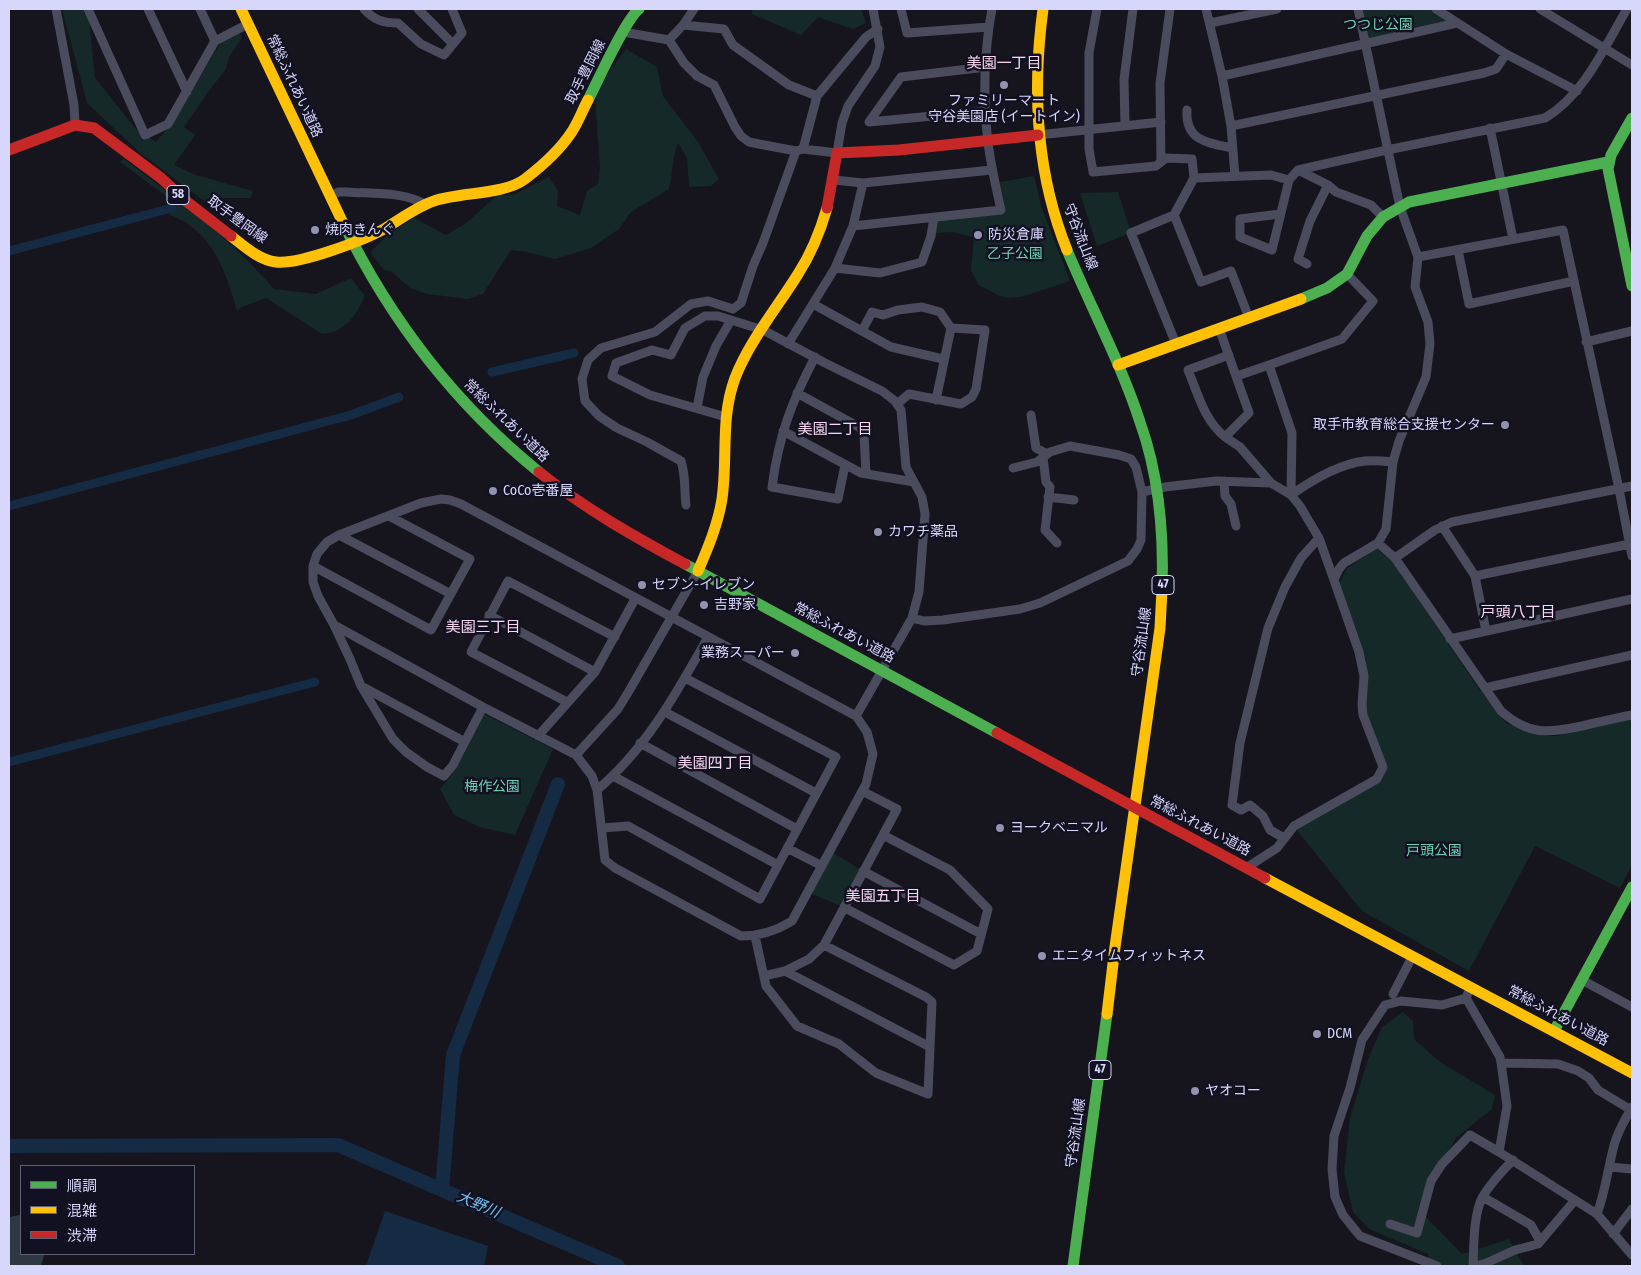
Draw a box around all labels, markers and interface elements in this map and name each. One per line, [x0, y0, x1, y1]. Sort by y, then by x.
park label: つつじ公園 [1343, 17, 1413, 33]
street label: 常総ふれあい道路 [263, 32, 325, 140]
street label: 取手豊岡線 [563, 37, 609, 107]
district label: 美園一丁目 [967, 55, 1041, 73]
marker: ファミリーマート 守谷美園店 (イートイン) [998, 79, 1010, 91]
place label: ファミリーマート 守谷美園店 (イートイン) [928, 93, 1080, 125]
road number: 58 [167, 186, 189, 204]
street label: 取手豊岡線 [204, 193, 270, 247]
street label: 守谷流山線 [1060, 201, 1100, 273]
place label: 焼肉きんぐ [325, 222, 395, 238]
marker: 焼肉きんぐ [309, 224, 321, 236]
place label: 防災倉庫 [988, 227, 1044, 243]
marker: 防災倉庫 [972, 229, 984, 241]
park label: 乙子公園 [987, 246, 1043, 262]
street label: 常総ふれあい道路 [460, 376, 552, 466]
place label: 取手市教育総合支援センター [1313, 417, 1495, 433]
marker: 取手市教育総合支援センター [1499, 419, 1511, 431]
district label: 美園二丁目 [798, 421, 872, 439]
place label: CoCo壱番屋 [503, 483, 573, 499]
marker: CoCo壱番屋 [487, 485, 499, 497]
place label: カワチ薬品 [888, 524, 958, 540]
marker: カワチ薬品 [872, 526, 884, 538]
road number: 47 [1152, 576, 1174, 594]
place label: セブン-イレブン [652, 577, 755, 593]
marker: セブン-イレブン [636, 579, 648, 591]
place label: 吉野家 [714, 597, 756, 613]
marker: 吉野家 [698, 599, 710, 611]
street label: 常総ふれあい道路 [791, 599, 897, 667]
district label: 戸頭八丁目 [1481, 604, 1555, 622]
street label: 守谷流山線 [1129, 606, 1155, 678]
district label: 美園三丁目 [446, 619, 520, 637]
place label: 業務スーパー [701, 645, 785, 661]
marker: 業務スーパー [789, 647, 801, 659]
district label: 美園四丁目 [678, 755, 752, 773]
park label: 梅作公園 [464, 779, 520, 795]
street label: 常総ふれあい道路 [1147, 792, 1253, 860]
place label: ヨークベニマル [1010, 820, 1108, 836]
marker: ヨークベニマル [994, 822, 1006, 834]
park label: 戸頭公園 [1406, 843, 1462, 859]
district label: 美園五丁目 [846, 888, 920, 906]
place label: エニタイムフィットネス [1052, 948, 1206, 964]
marker: エニタイムフィットネス [1036, 950, 1048, 962]
street label: 常総ふれあい道路 [1505, 982, 1611, 1050]
place label: DCM [1327, 1026, 1352, 1042]
marker: DCM [1311, 1028, 1323, 1040]
road number: 47 [1089, 1060, 1111, 1080]
place label: ヤオコー [1205, 1083, 1261, 1099]
marker: ヤオコー [1189, 1085, 1201, 1097]
street label: 守谷流山線 [1063, 1097, 1089, 1169]
legend [20, 1165, 195, 1255]
text: 順調 [67, 1177, 97, 1195]
water label: 大野川 [454, 1188, 502, 1222]
text: 混雑 [67, 1202, 97, 1220]
text: 渋滞 [67, 1227, 97, 1245]

